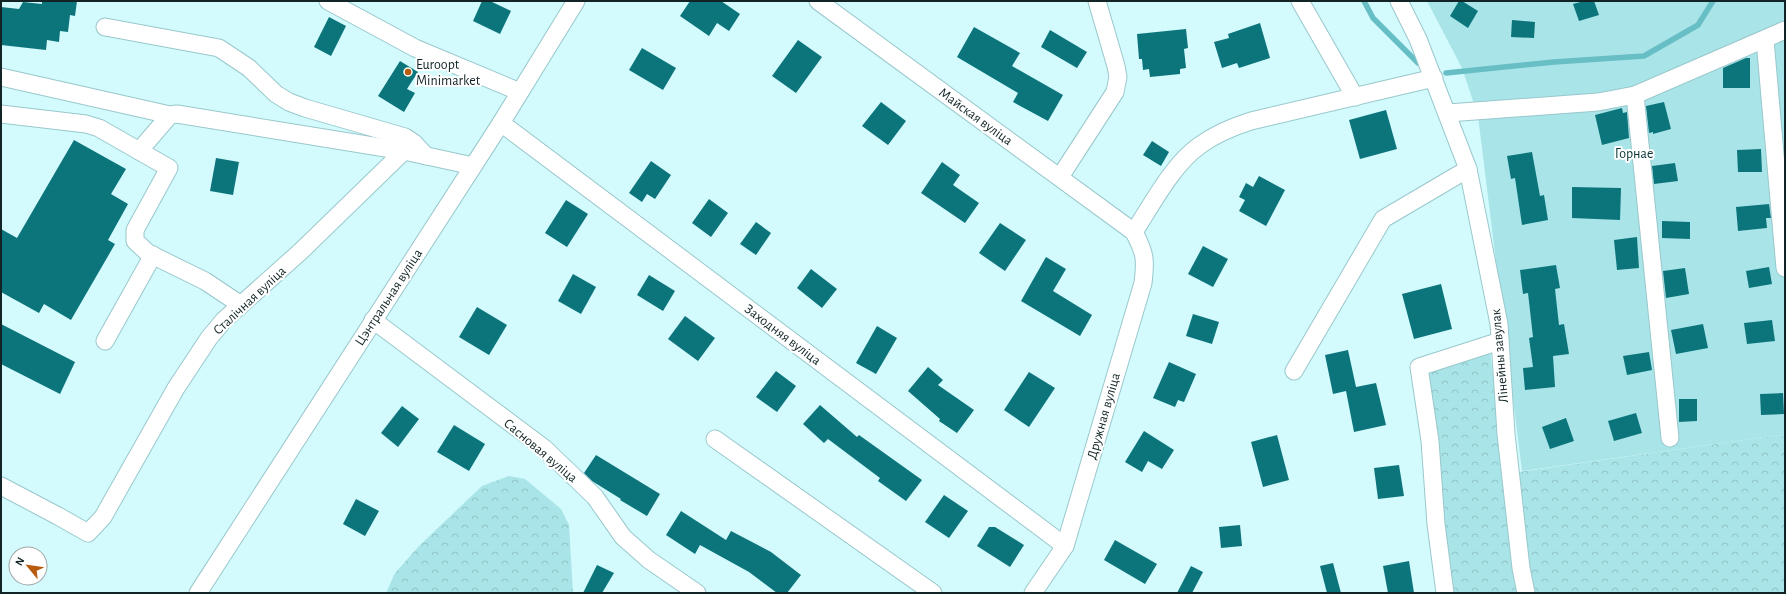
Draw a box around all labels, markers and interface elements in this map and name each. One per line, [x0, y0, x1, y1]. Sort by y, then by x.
place label: Euroopt Minimarket [416, 58, 481, 88]
marker: Euroopt Minimarket [403, 67, 413, 77]
street label: Майская вуліца [936, 85, 1015, 149]
park label: Горнае [1615, 147, 1653, 161]
street label: Цэнтральная вуліца [352, 246, 426, 348]
street label: Сталічная вуліца [211, 263, 289, 338]
street label: Заходняя вуліца [742, 302, 824, 368]
street label: Лінейны завулак [1489, 308, 1511, 403]
street label: Дружная вуліца [1085, 371, 1123, 461]
street label: Сасновая вуліца [501, 416, 580, 486]
north arrow [8, 546, 48, 586]
text: N [13, 555, 26, 567]

